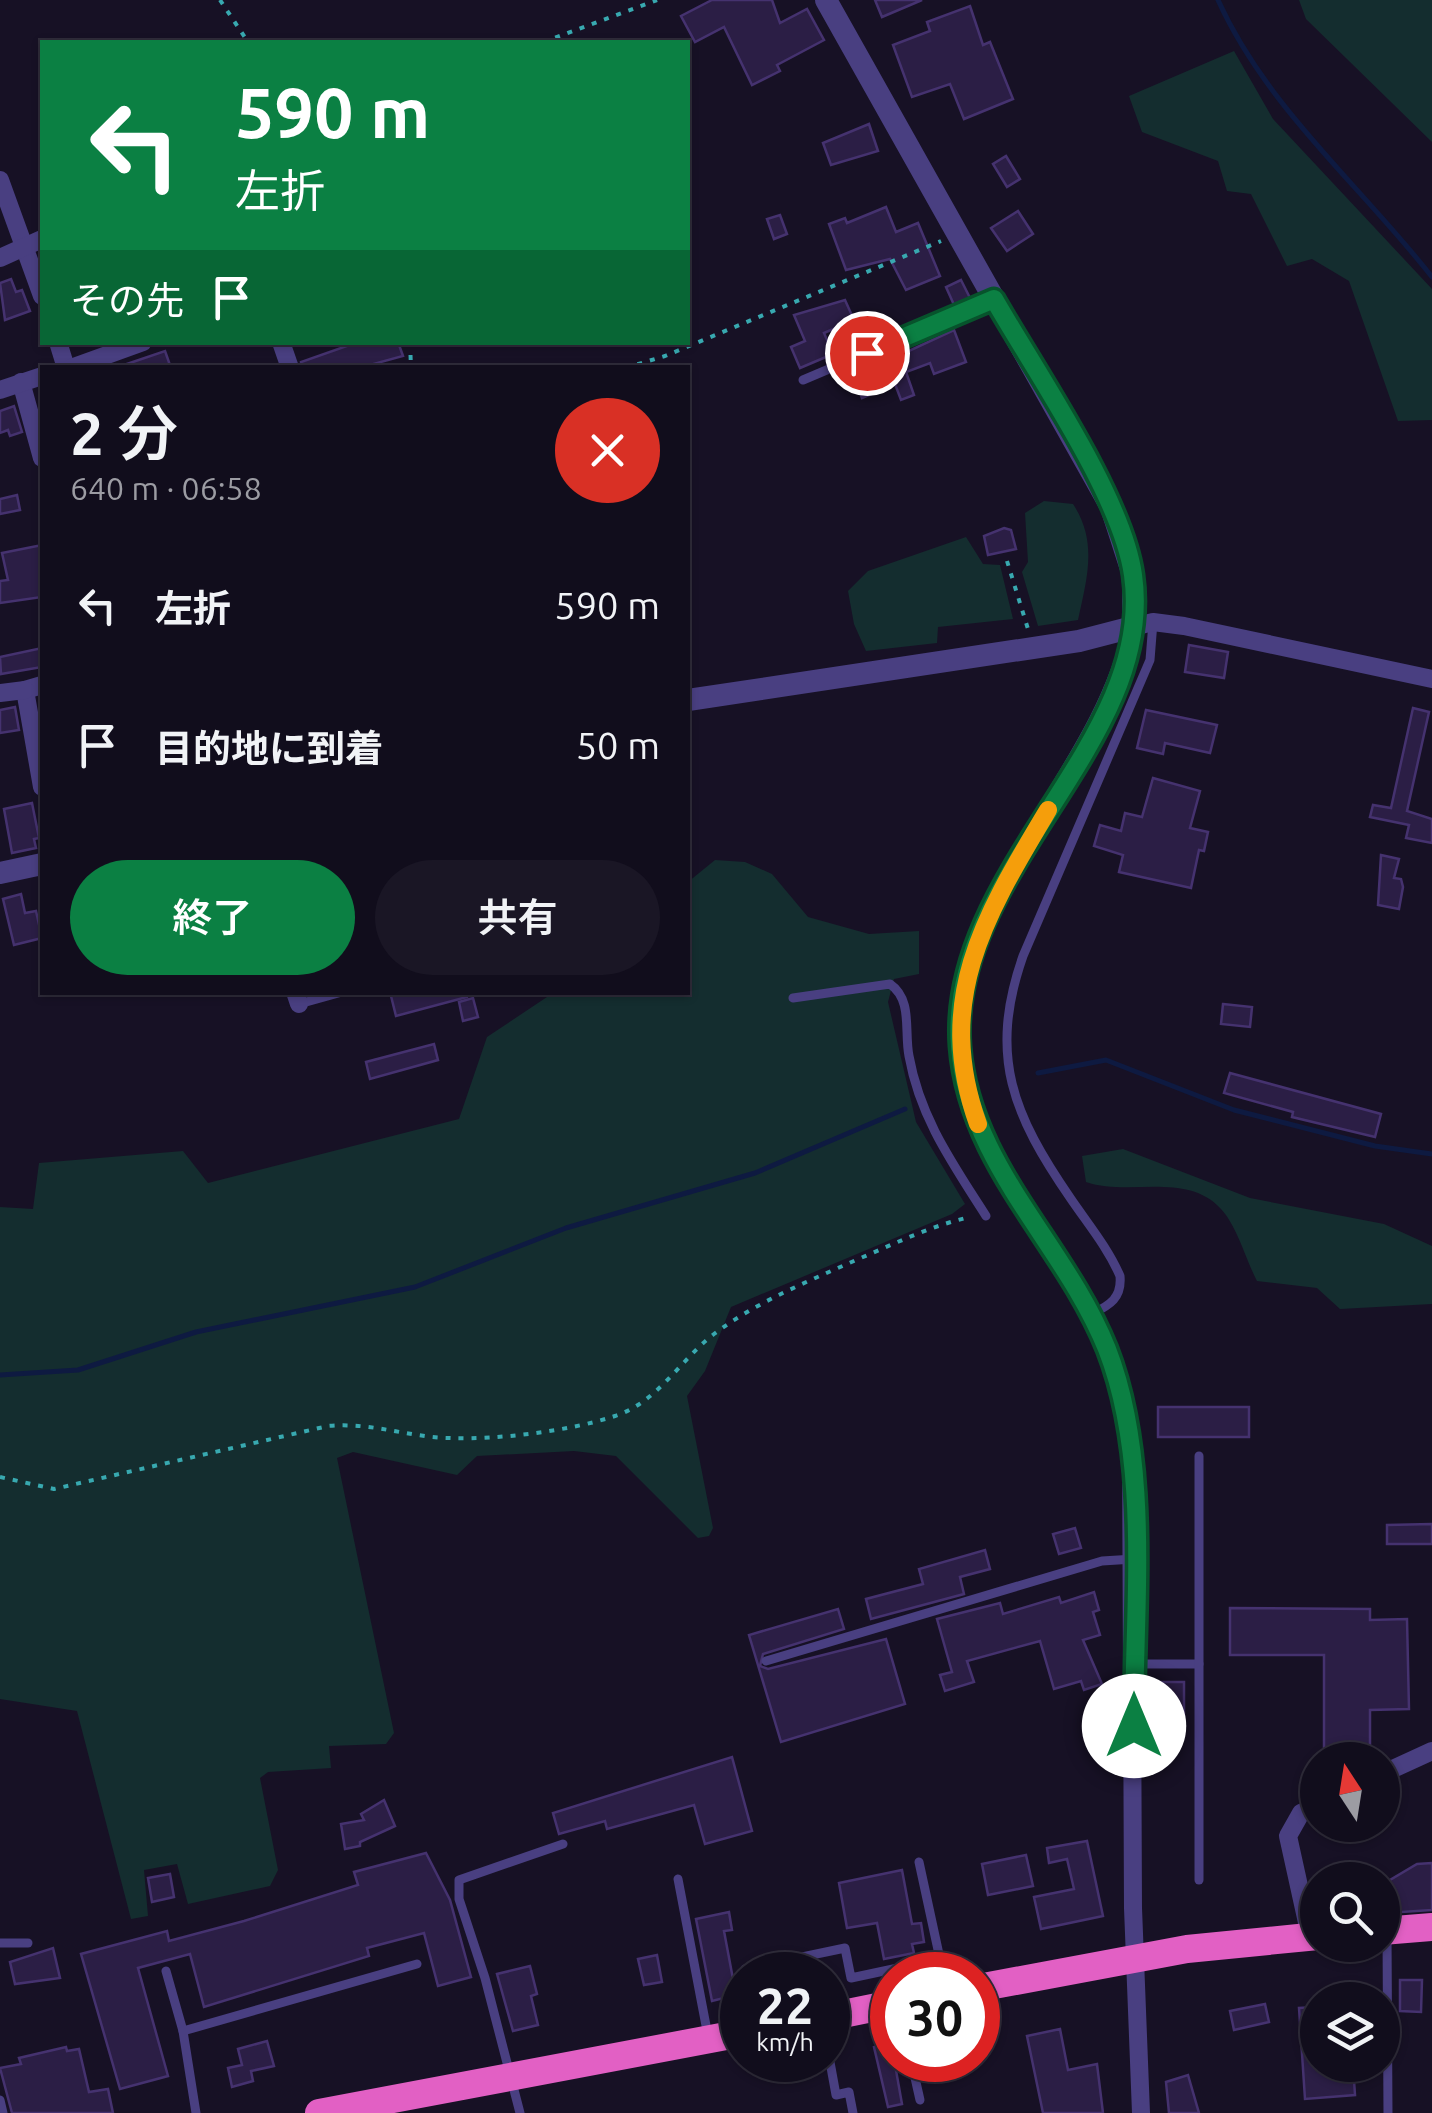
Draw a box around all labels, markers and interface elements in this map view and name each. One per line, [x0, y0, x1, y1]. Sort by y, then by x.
text: 590 m [235, 73, 430, 151]
icon: left [70, 80, 200, 210]
text: 左折 [235, 165, 325, 216]
icon: arrive [204, 270, 259, 325]
text: その先 [70, 279, 184, 321]
pin [825, 311, 910, 396]
icon: arrive [840, 326, 895, 381]
button: close [555, 398, 660, 503]
text: 2 分 [70, 399, 178, 466]
text: 640 m · 06:58 [70, 470, 262, 506]
icon: left [70, 578, 125, 633]
text: 590 m [554, 584, 660, 626]
text: 左折 [155, 587, 231, 629]
icon: arrive [70, 718, 125, 773]
text: 50 m [576, 724, 660, 766]
text: 目的地に到着 [155, 727, 383, 769]
button: 終了 [70, 860, 355, 975]
button: 共有 [375, 860, 660, 975]
position arrow [1082, 1674, 1186, 1778]
north arrow [1300, 1742, 1400, 1842]
map controls [1300, 1742, 1400, 2082]
button: search [1300, 1862, 1400, 1962]
speed limit sign: 30 [870, 1952, 1000, 2082]
text: 22 [757, 1977, 813, 2033]
button: layers [1300, 1982, 1400, 2082]
text: km/h [756, 2028, 814, 2056]

